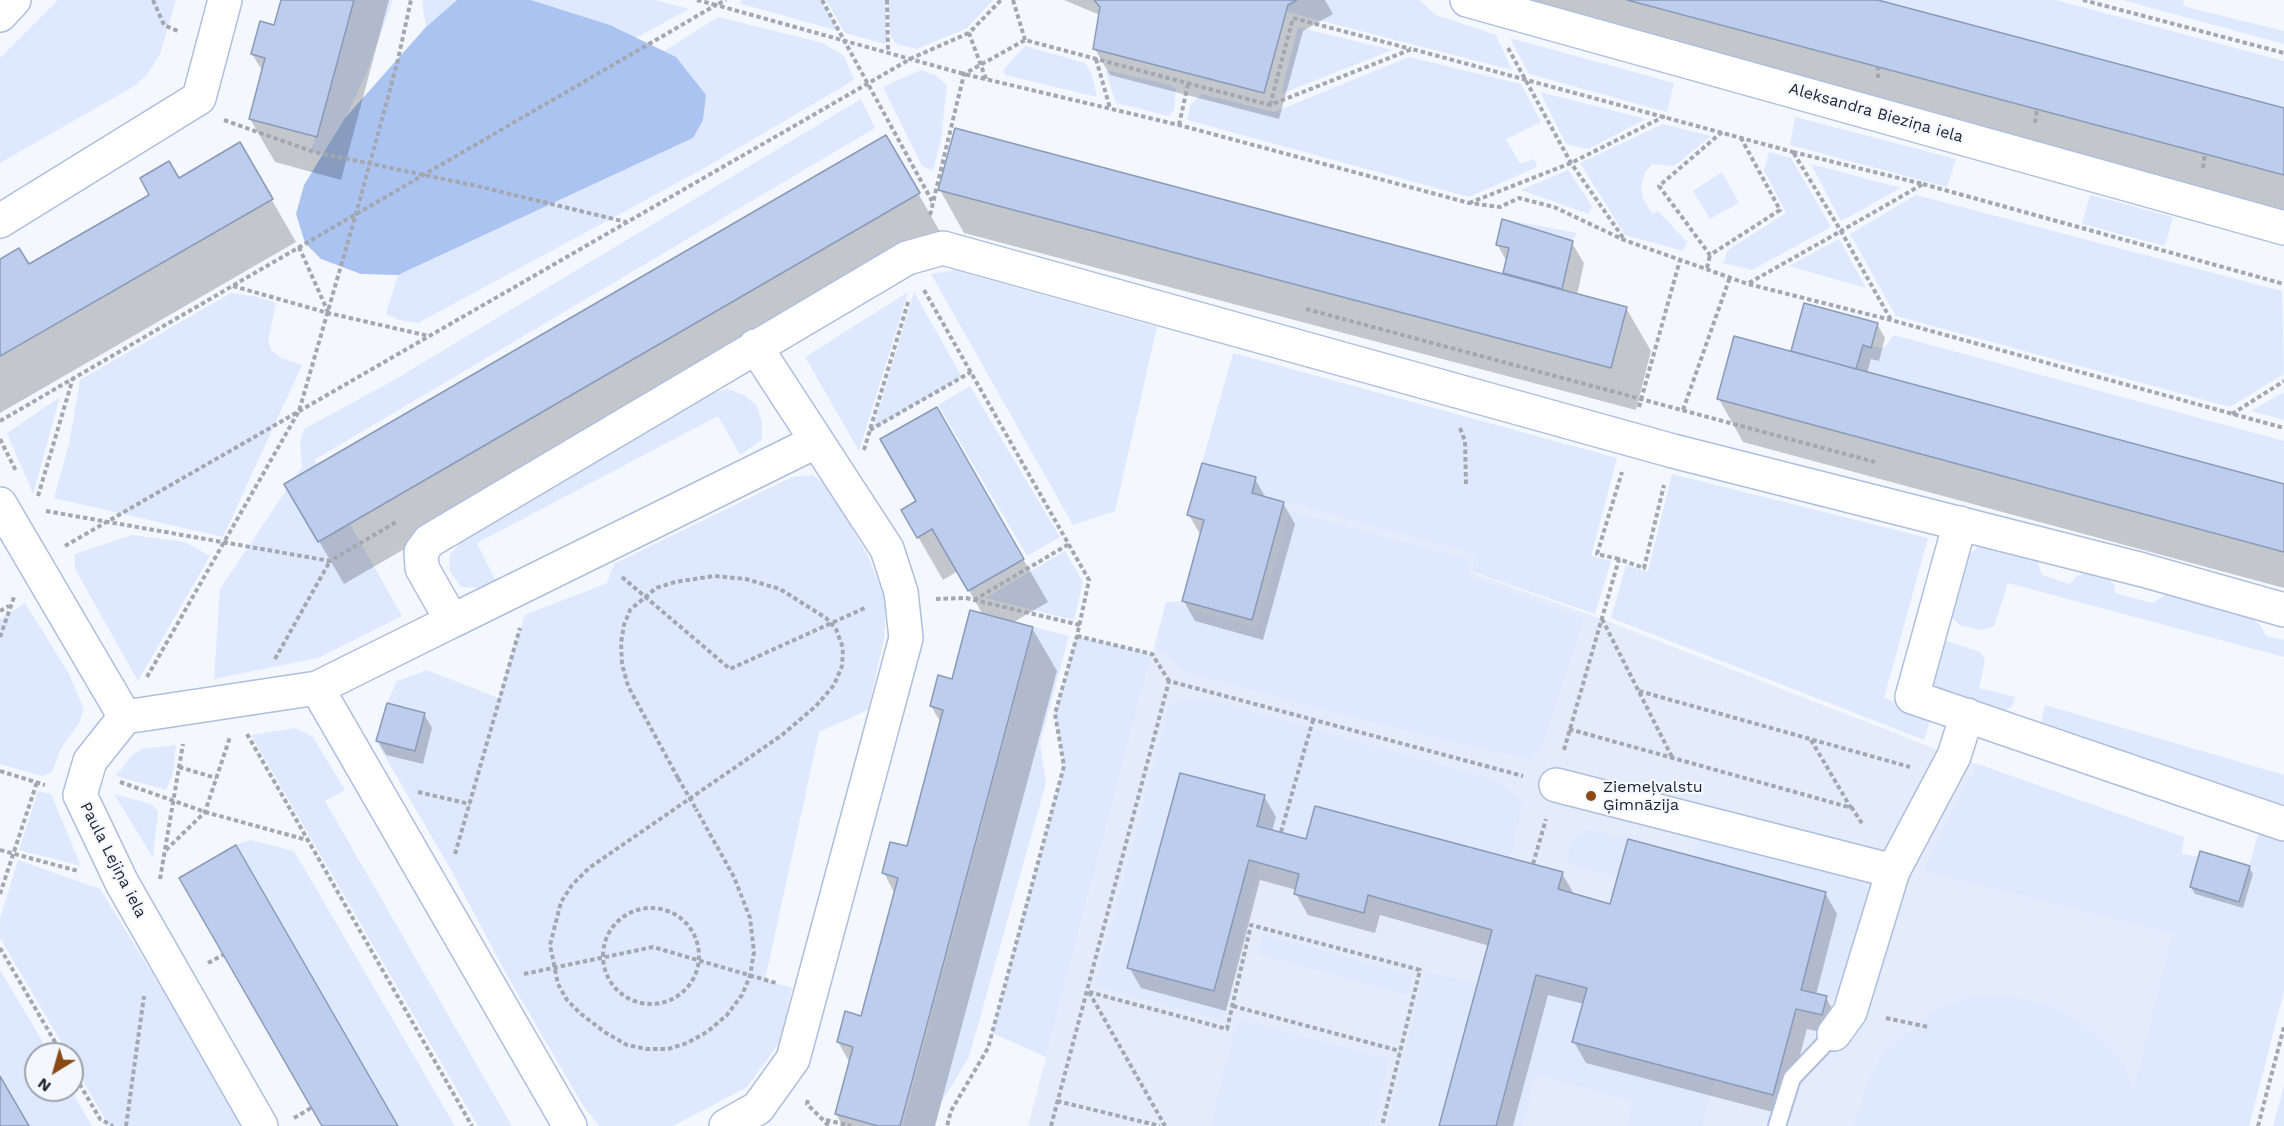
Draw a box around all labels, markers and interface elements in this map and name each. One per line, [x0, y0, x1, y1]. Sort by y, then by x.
street label: Aleksandra Bieziņa iela [1787, 79, 1965, 147]
place label: Ziemeļvalstu Ģimnāzija [1603, 777, 1703, 815]
marker: Ziemeļvalstu Ģimnāzija [1584, 789, 1598, 803]
street label: Paula Lejiņa iela [76, 799, 150, 921]
north arrow [24, 1042, 84, 1102]
text: N [34, 1074, 55, 1096]

